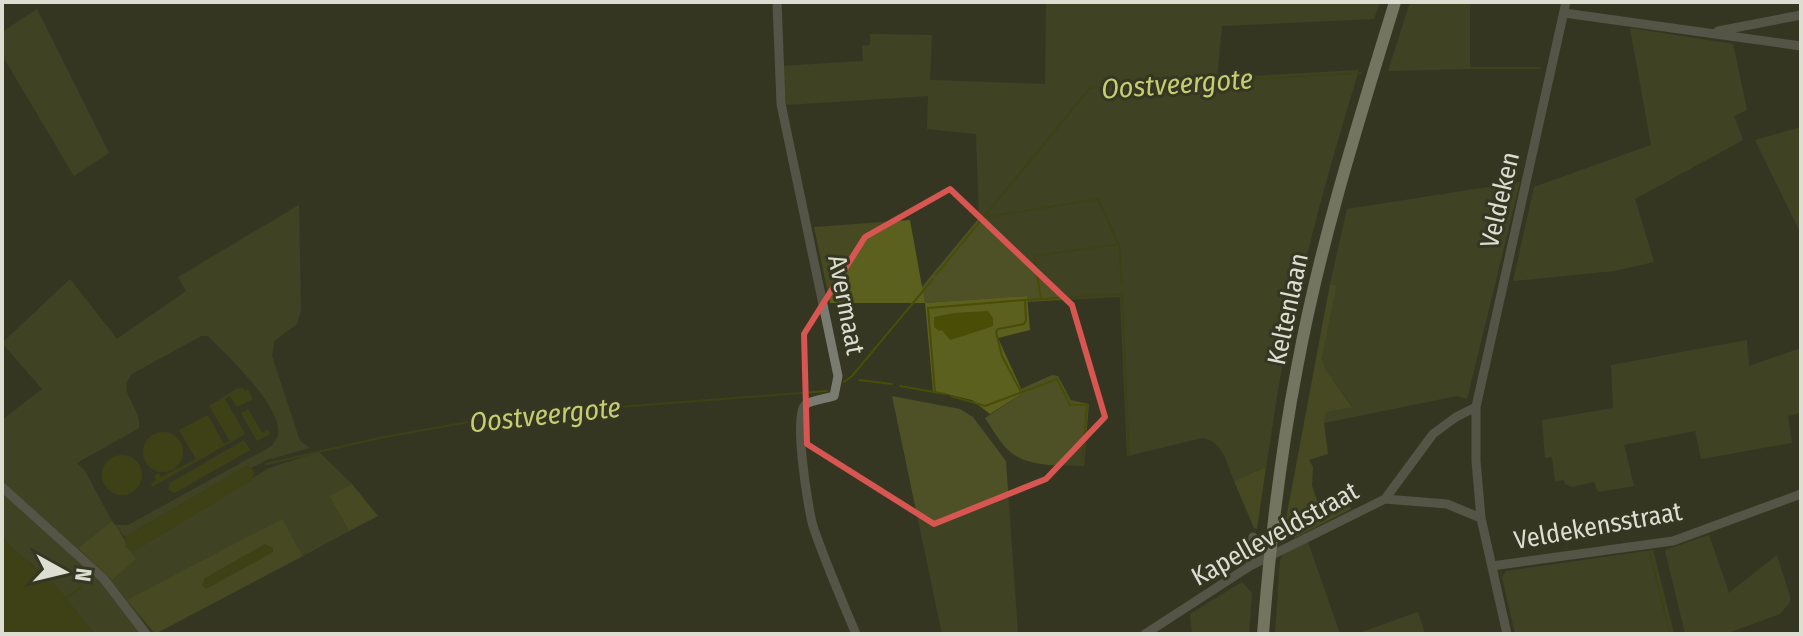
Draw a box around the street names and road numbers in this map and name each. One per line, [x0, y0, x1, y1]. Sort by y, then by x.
street label: Veldeken [1474, 149, 1526, 251]
street label: Keltenlaan [1261, 250, 1315, 368]
street label: Avermaat [821, 253, 871, 358]
street label: Kapelleveldstraat [1186, 475, 1364, 593]
street label: Veldekensstraat [1512, 496, 1685, 556]

